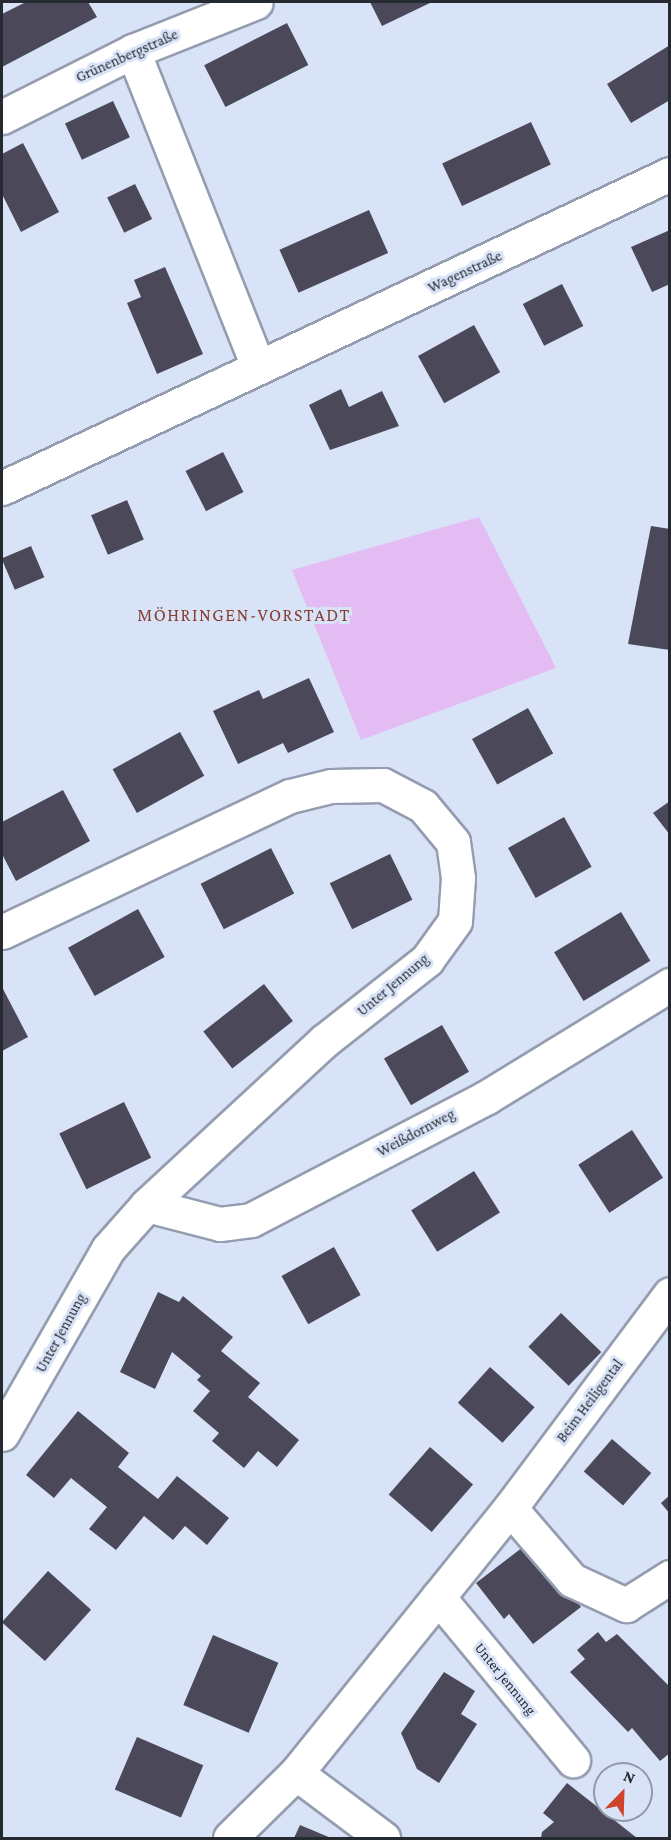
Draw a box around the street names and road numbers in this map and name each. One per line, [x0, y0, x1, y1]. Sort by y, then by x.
street label: Grünenbergstraße [73, 25, 181, 87]
street label: Wagenstraße [425, 247, 505, 297]
street label: Unter Jennung [354, 950, 432, 1020]
street label: Weißdornweg [374, 1105, 458, 1161]
street label: Unter Jennung [32, 1290, 90, 1376]
street label: Beim Heiligental [553, 1356, 627, 1446]
street label: Unter Jennung [470, 1639, 540, 1719]

